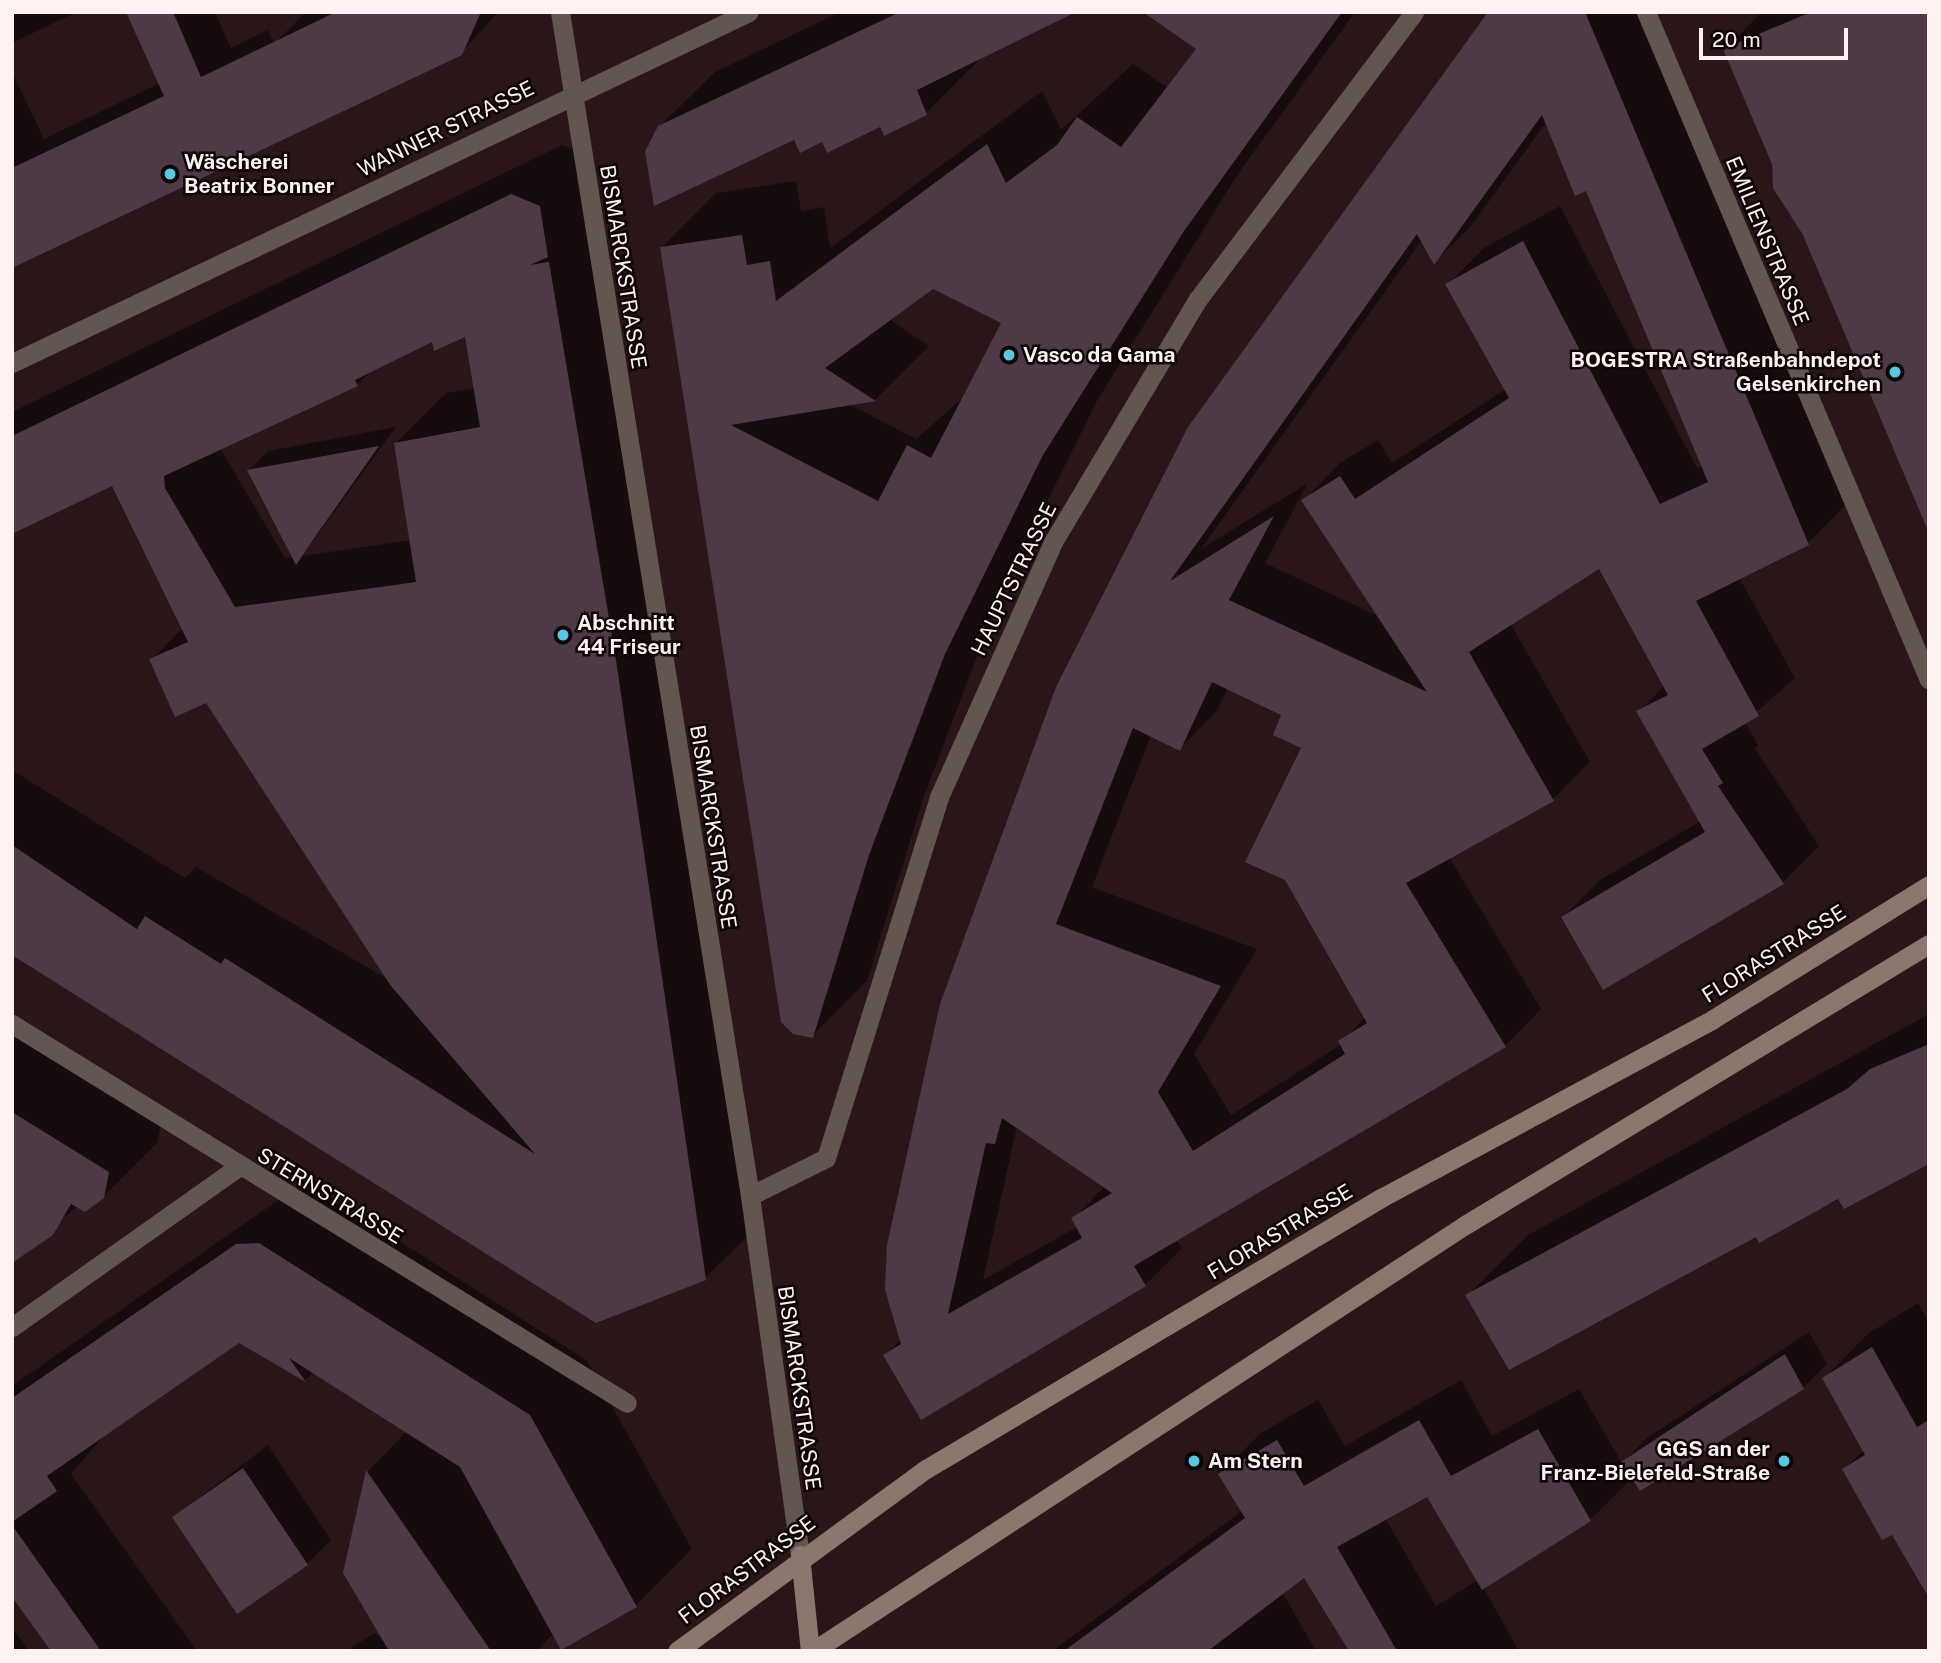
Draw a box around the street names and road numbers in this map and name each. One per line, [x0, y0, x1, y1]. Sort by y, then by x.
street label: WANNER STRASSE [354, 75, 538, 183]
street label: EMILIENSTRASSE [1720, 153, 1814, 329]
street label: BISMARCKSTRASSE [594, 163, 652, 371]
street label: HAUPTSTRASSE [966, 498, 1062, 660]
street label: BISMARCKSTRASSE [684, 723, 742, 931]
street label: FLORASTRASSE [1697, 900, 1851, 1008]
street label: STERNSTRASSE [252, 1143, 408, 1249]
street label: FLORASTRASSE [1203, 1179, 1357, 1285]
street label: BISMARCKSTRASSE [772, 1284, 826, 1492]
street label: FLORASTRASSE [674, 1510, 820, 1630]

